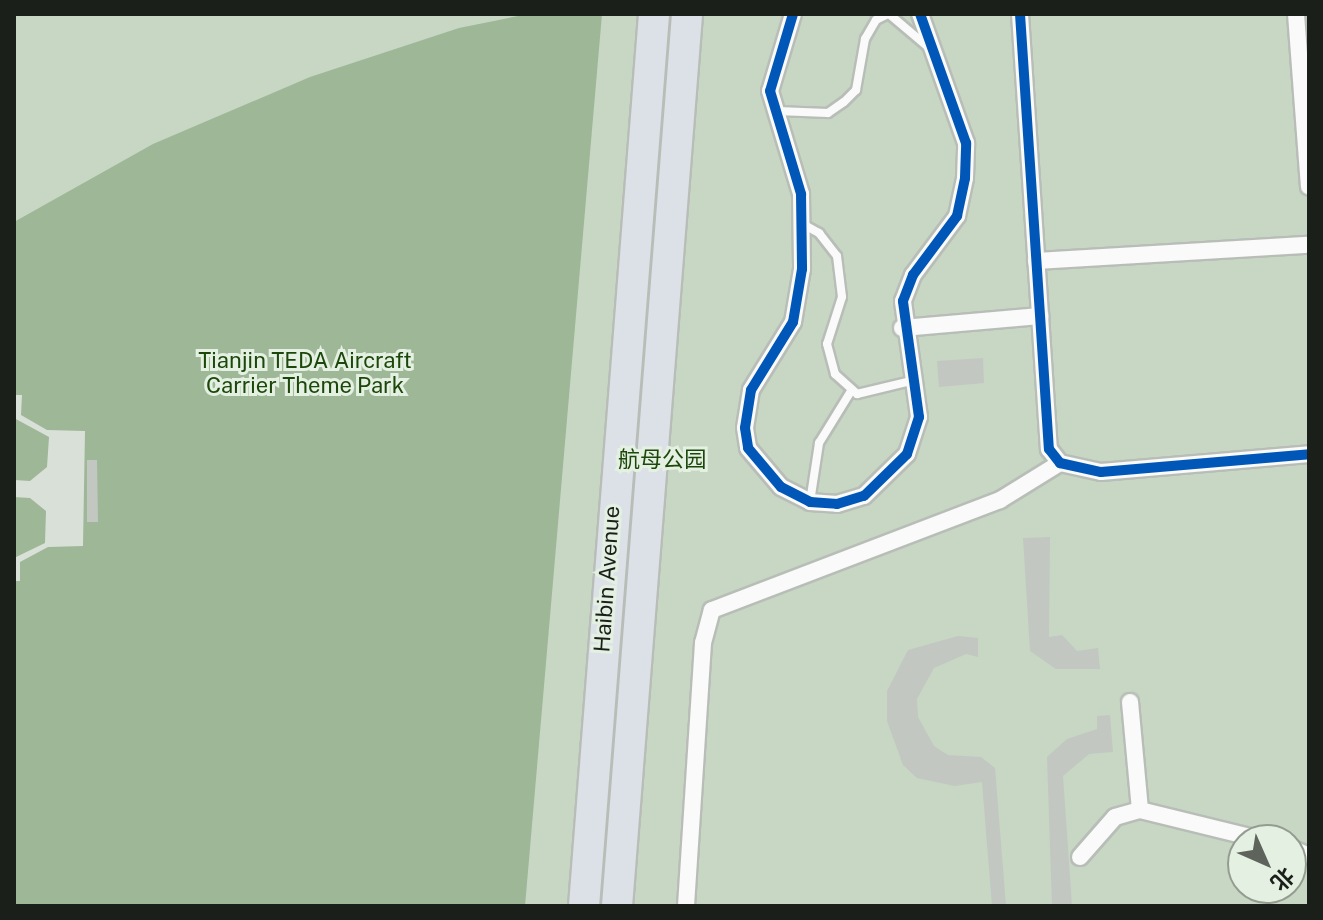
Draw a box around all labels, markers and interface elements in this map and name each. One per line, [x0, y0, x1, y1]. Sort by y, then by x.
park label: Tianjin TEDA Aircraft Carrier Theme Park [198, 347, 412, 398]
park label: 航母公园 [618, 447, 706, 473]
street label: Haibin Avenue [589, 505, 625, 653]
north arrow [1227, 824, 1307, 904]
text: 北 [1266, 863, 1300, 897]

